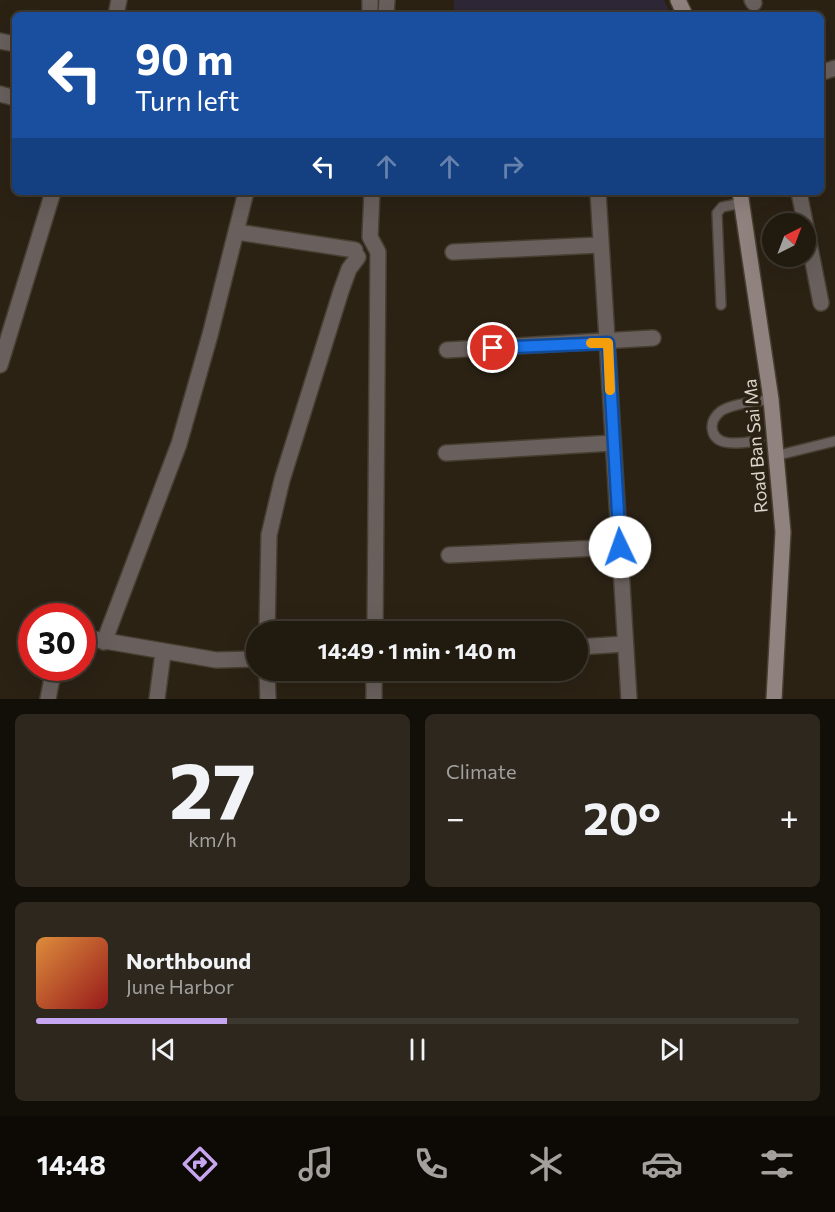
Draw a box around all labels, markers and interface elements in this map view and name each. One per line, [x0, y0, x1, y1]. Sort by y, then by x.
text: 90 m [135, 32, 234, 84]
icon: left [36, 36, 114, 114]
text: Turn left [135, 84, 239, 117]
icon: left [307, 150, 340, 183]
icon: ahead [370, 150, 403, 183]
icon: ahead [433, 150, 466, 183]
icon: right [496, 150, 529, 183]
north arrow [762, 213, 816, 267]
map controls [762, 213, 816, 267]
pin [467, 322, 518, 373]
icon: arrive [476, 331, 509, 364]
street label: Road Ban Sai Ma [738, 378, 772, 514]
position arrow [588, 515, 652, 579]
speed limit sign: 30 [18, 603, 96, 681]
text: 14:49 · 1 min · 140 m [318, 637, 516, 664]
text: 27 [169, 740, 256, 835]
text: Climate [446, 759, 516, 783]
text: 20° [583, 789, 661, 844]
text: − [446, 796, 465, 837]
text: + [780, 796, 799, 837]
text: km/h [188, 827, 237, 851]
text: Northbound [126, 947, 251, 974]
text: June Harbor [126, 974, 234, 998]
icon: previous [147, 1033, 180, 1066]
icon: pause [401, 1033, 434, 1066]
icon: next [655, 1033, 688, 1066]
icon: directions [179, 1143, 221, 1185]
icon: music [295, 1143, 337, 1185]
icon: phone [410, 1143, 452, 1185]
icon: climate [525, 1143, 567, 1185]
icon: car [641, 1143, 683, 1185]
icon: filters [756, 1143, 798, 1185]
text: 14:48 [37, 1148, 106, 1181]

